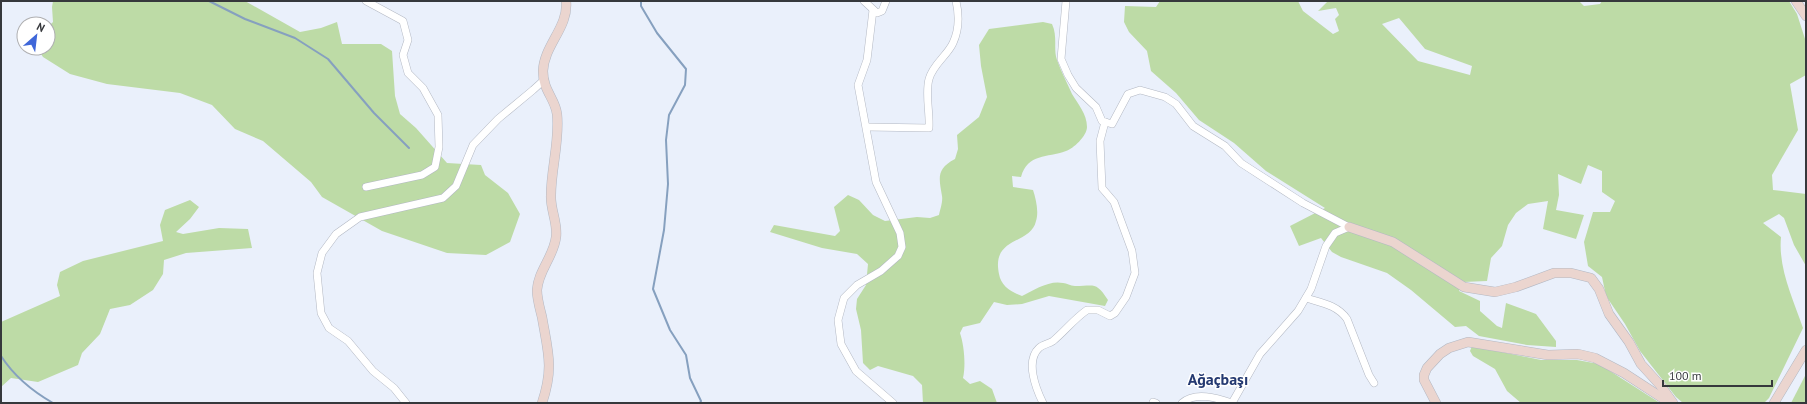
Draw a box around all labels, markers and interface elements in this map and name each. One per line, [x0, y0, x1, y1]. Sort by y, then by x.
north arrow [16, 16, 56, 56]
text: N [34, 19, 47, 35]
scale bar [1663, 362, 1772, 388]
text: 100 m [1669, 368, 1702, 383]
district label: Ağaçbaşı [1188, 369, 1248, 389]

